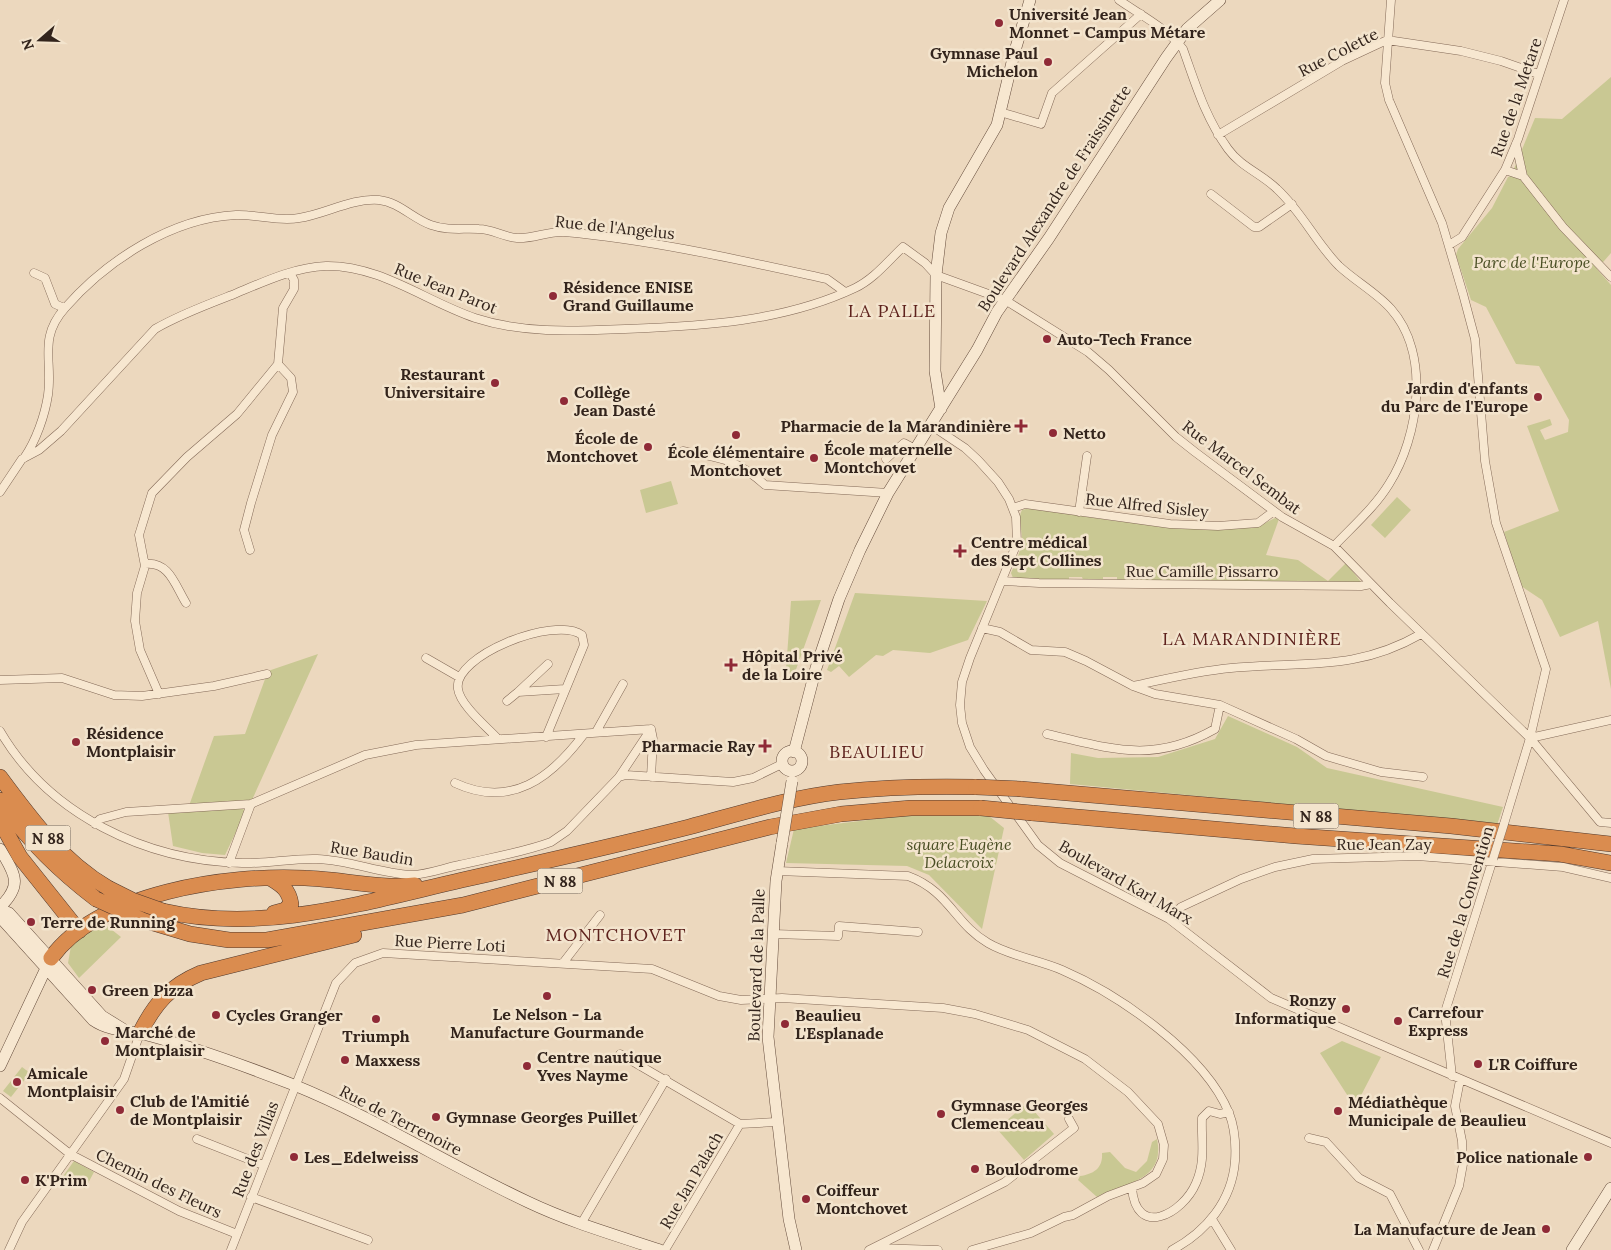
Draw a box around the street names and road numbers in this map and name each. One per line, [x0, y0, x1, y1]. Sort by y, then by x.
street label: Rue Colette [1295, 23, 1382, 81]
street label: Rue de la Metare [1486, 34, 1546, 159]
street label: Boulevard Alexandre de Fraissinette [973, 80, 1135, 315]
street label: Rue de l'Angelus [554, 211, 676, 243]
street label: Rue Jean Parot [392, 258, 501, 318]
street label: Rue Marcel Sembat [1179, 416, 1306, 519]
street label: Rue Alfred Sisley [1084, 489, 1210, 521]
street label: Rue Camille Pissarro [1126, 561, 1278, 581]
road number: N 88 [1294, 804, 1338, 828]
street label: Rue de la Convention [1432, 823, 1498, 980]
road number: N 88 [26, 826, 70, 850]
street label: Rue Jean Zay [1336, 834, 1432, 854]
street label: Boulevard Karl Marx [1055, 835, 1197, 929]
street label: Rue Baudin [329, 837, 415, 869]
road number: N 88 [538, 868, 582, 894]
street label: Boulevard de la Palle [743, 888, 769, 1042]
street label: Rue Pierre Loti [394, 930, 506, 956]
street label: Rue de Terrenoire [337, 1081, 466, 1160]
street label: Rue des Villas [227, 1098, 283, 1200]
street label: Rue Jan Palach [655, 1127, 727, 1232]
street label: Chemin des Fleurs [93, 1144, 225, 1222]

